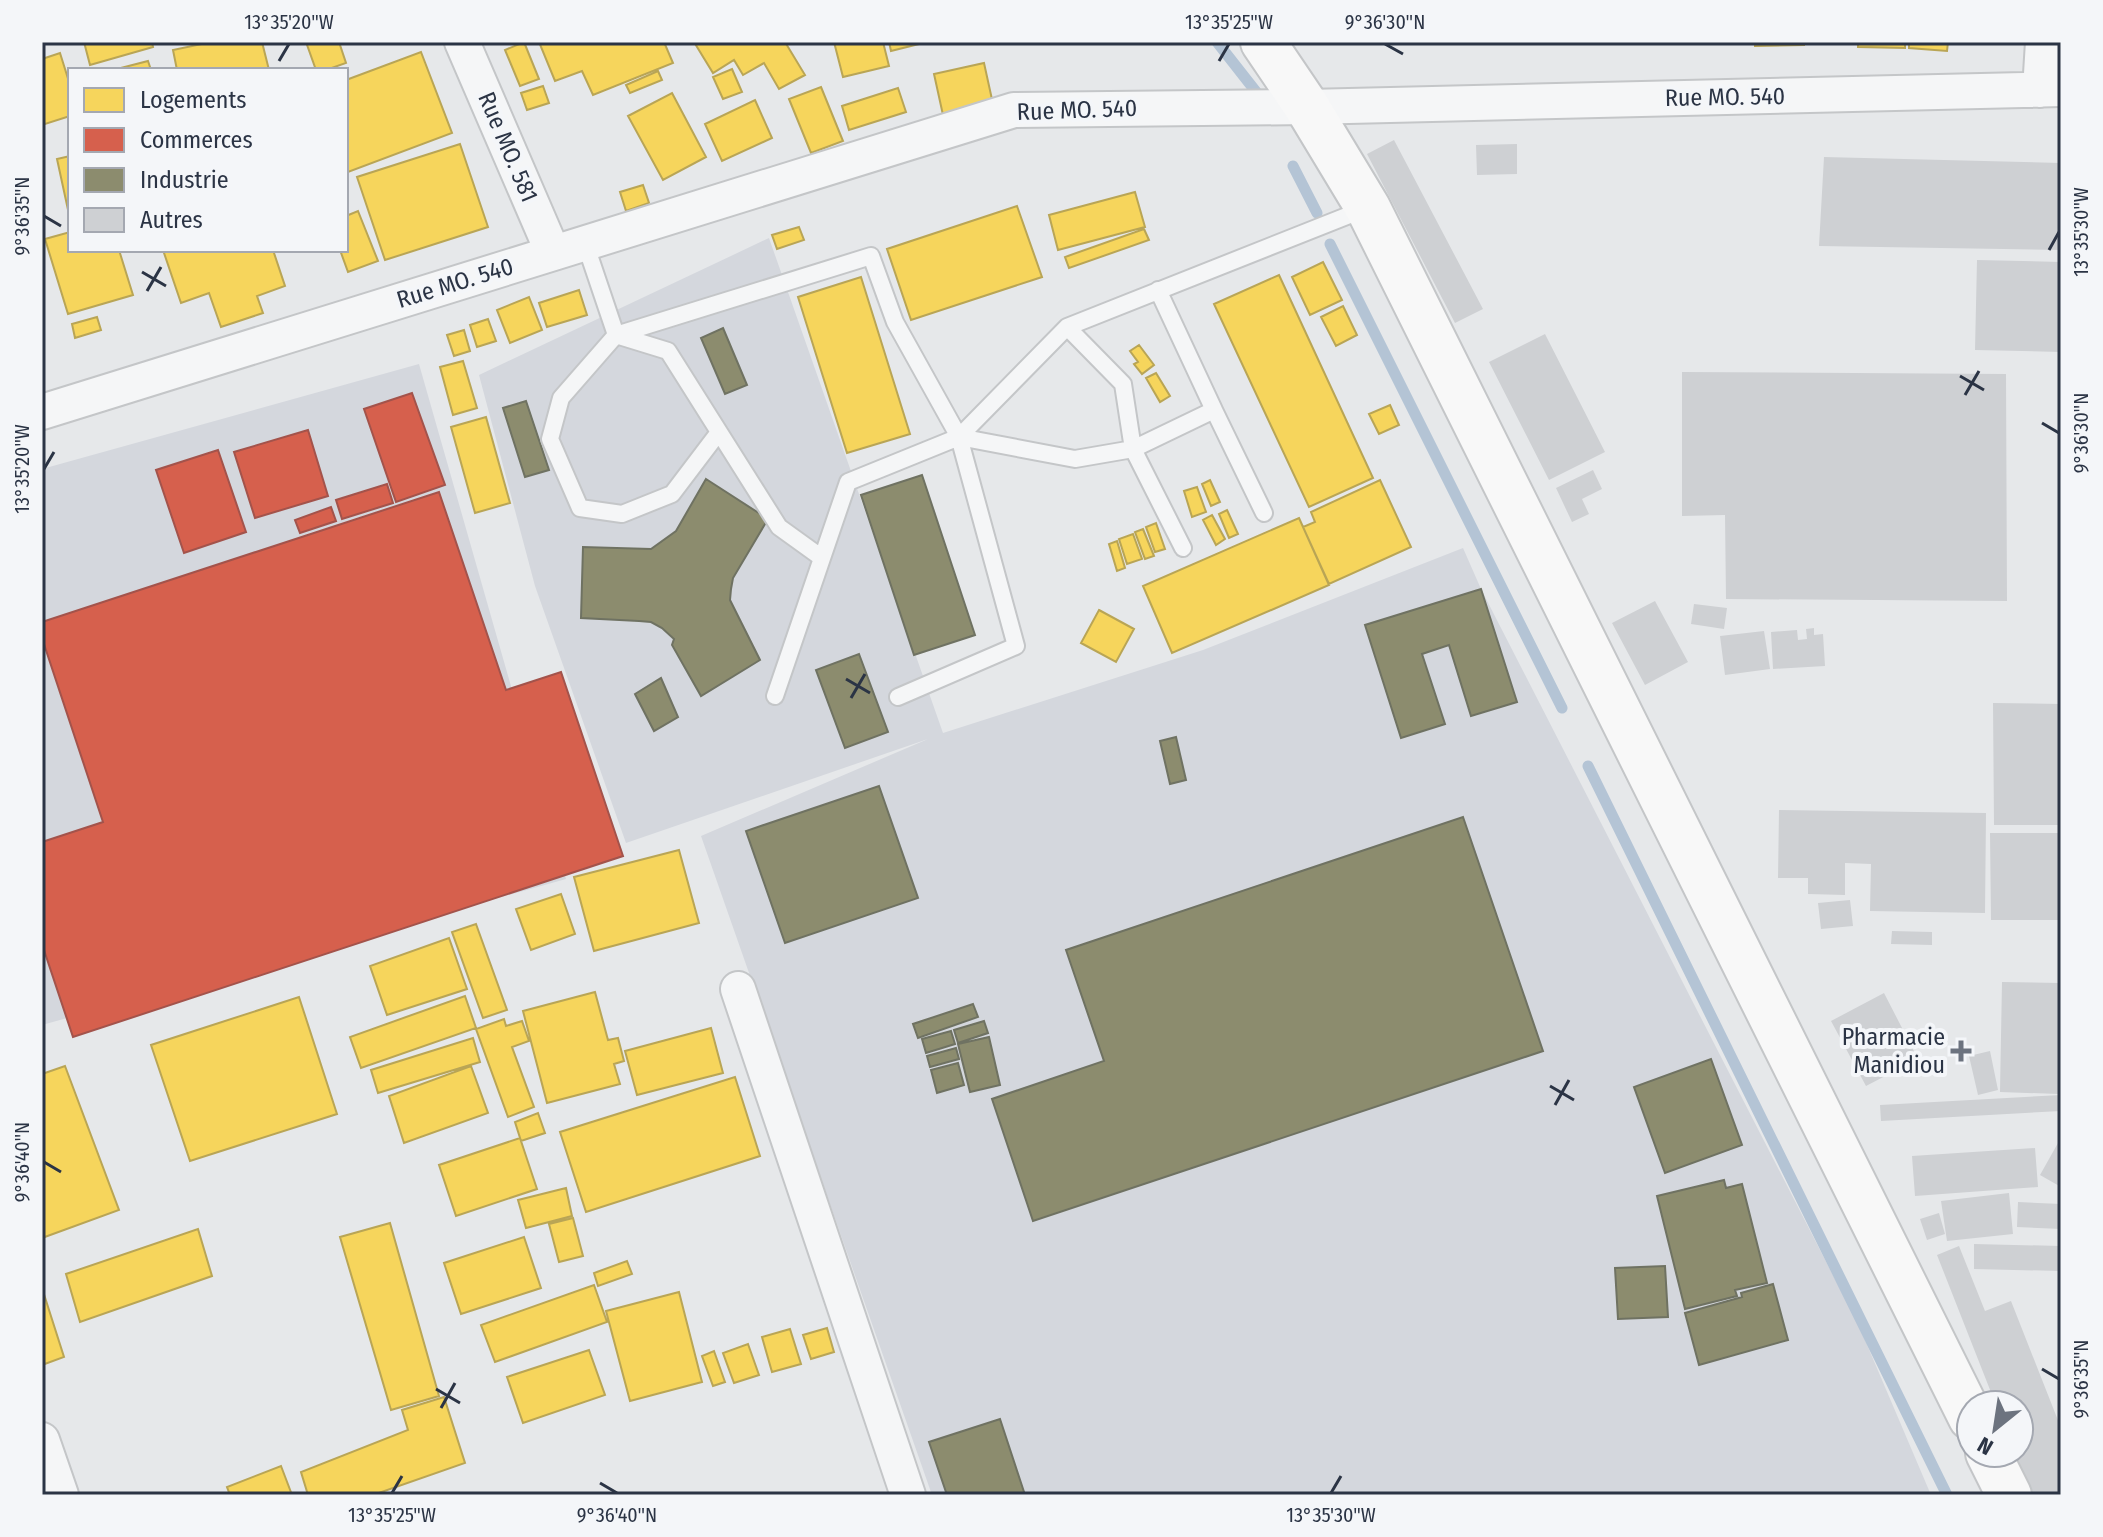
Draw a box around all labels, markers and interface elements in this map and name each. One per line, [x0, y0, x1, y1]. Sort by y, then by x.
text: 13°35'20"W [244, 10, 334, 34]
text: 13°35'25"W [1185, 10, 1273, 34]
text: 9°36'30"N [1345, 10, 1425, 34]
legend [68, 68, 348, 252]
street label: Rue MO. 540 [1665, 82, 1785, 112]
text: Logements [140, 86, 247, 114]
street label: Rue MO. 581 [472, 88, 544, 206]
street label: Rue MO. 540 [1016, 94, 1138, 126]
text: Commerces [140, 126, 253, 154]
text: Industrie [140, 166, 229, 194]
text: 9°36'35"N [10, 177, 34, 255]
text: 13°35'30"W [2069, 187, 2093, 277]
text: Autres [140, 206, 203, 234]
street label: Rue MO. 540 [393, 252, 517, 314]
text: 9°36'30"N [2069, 393, 2093, 473]
text: 13°35'20"W [10, 424, 34, 514]
place label: Pharmacie Manidiou [1842, 1023, 1945, 1079]
marker: Pharmacie Manidiou [1952, 1042, 1970, 1060]
text: 9°36'40"N [10, 1122, 34, 1202]
text: 9°36'35"N [2069, 1340, 2093, 1418]
north arrow [1955, 1389, 2035, 1469]
text: N [1973, 1431, 1998, 1461]
text: 13°35'25"W [348, 1503, 436, 1527]
text: 9°36'40"N [577, 1503, 657, 1527]
text: 13°35'30"W [1286, 1503, 1376, 1527]

